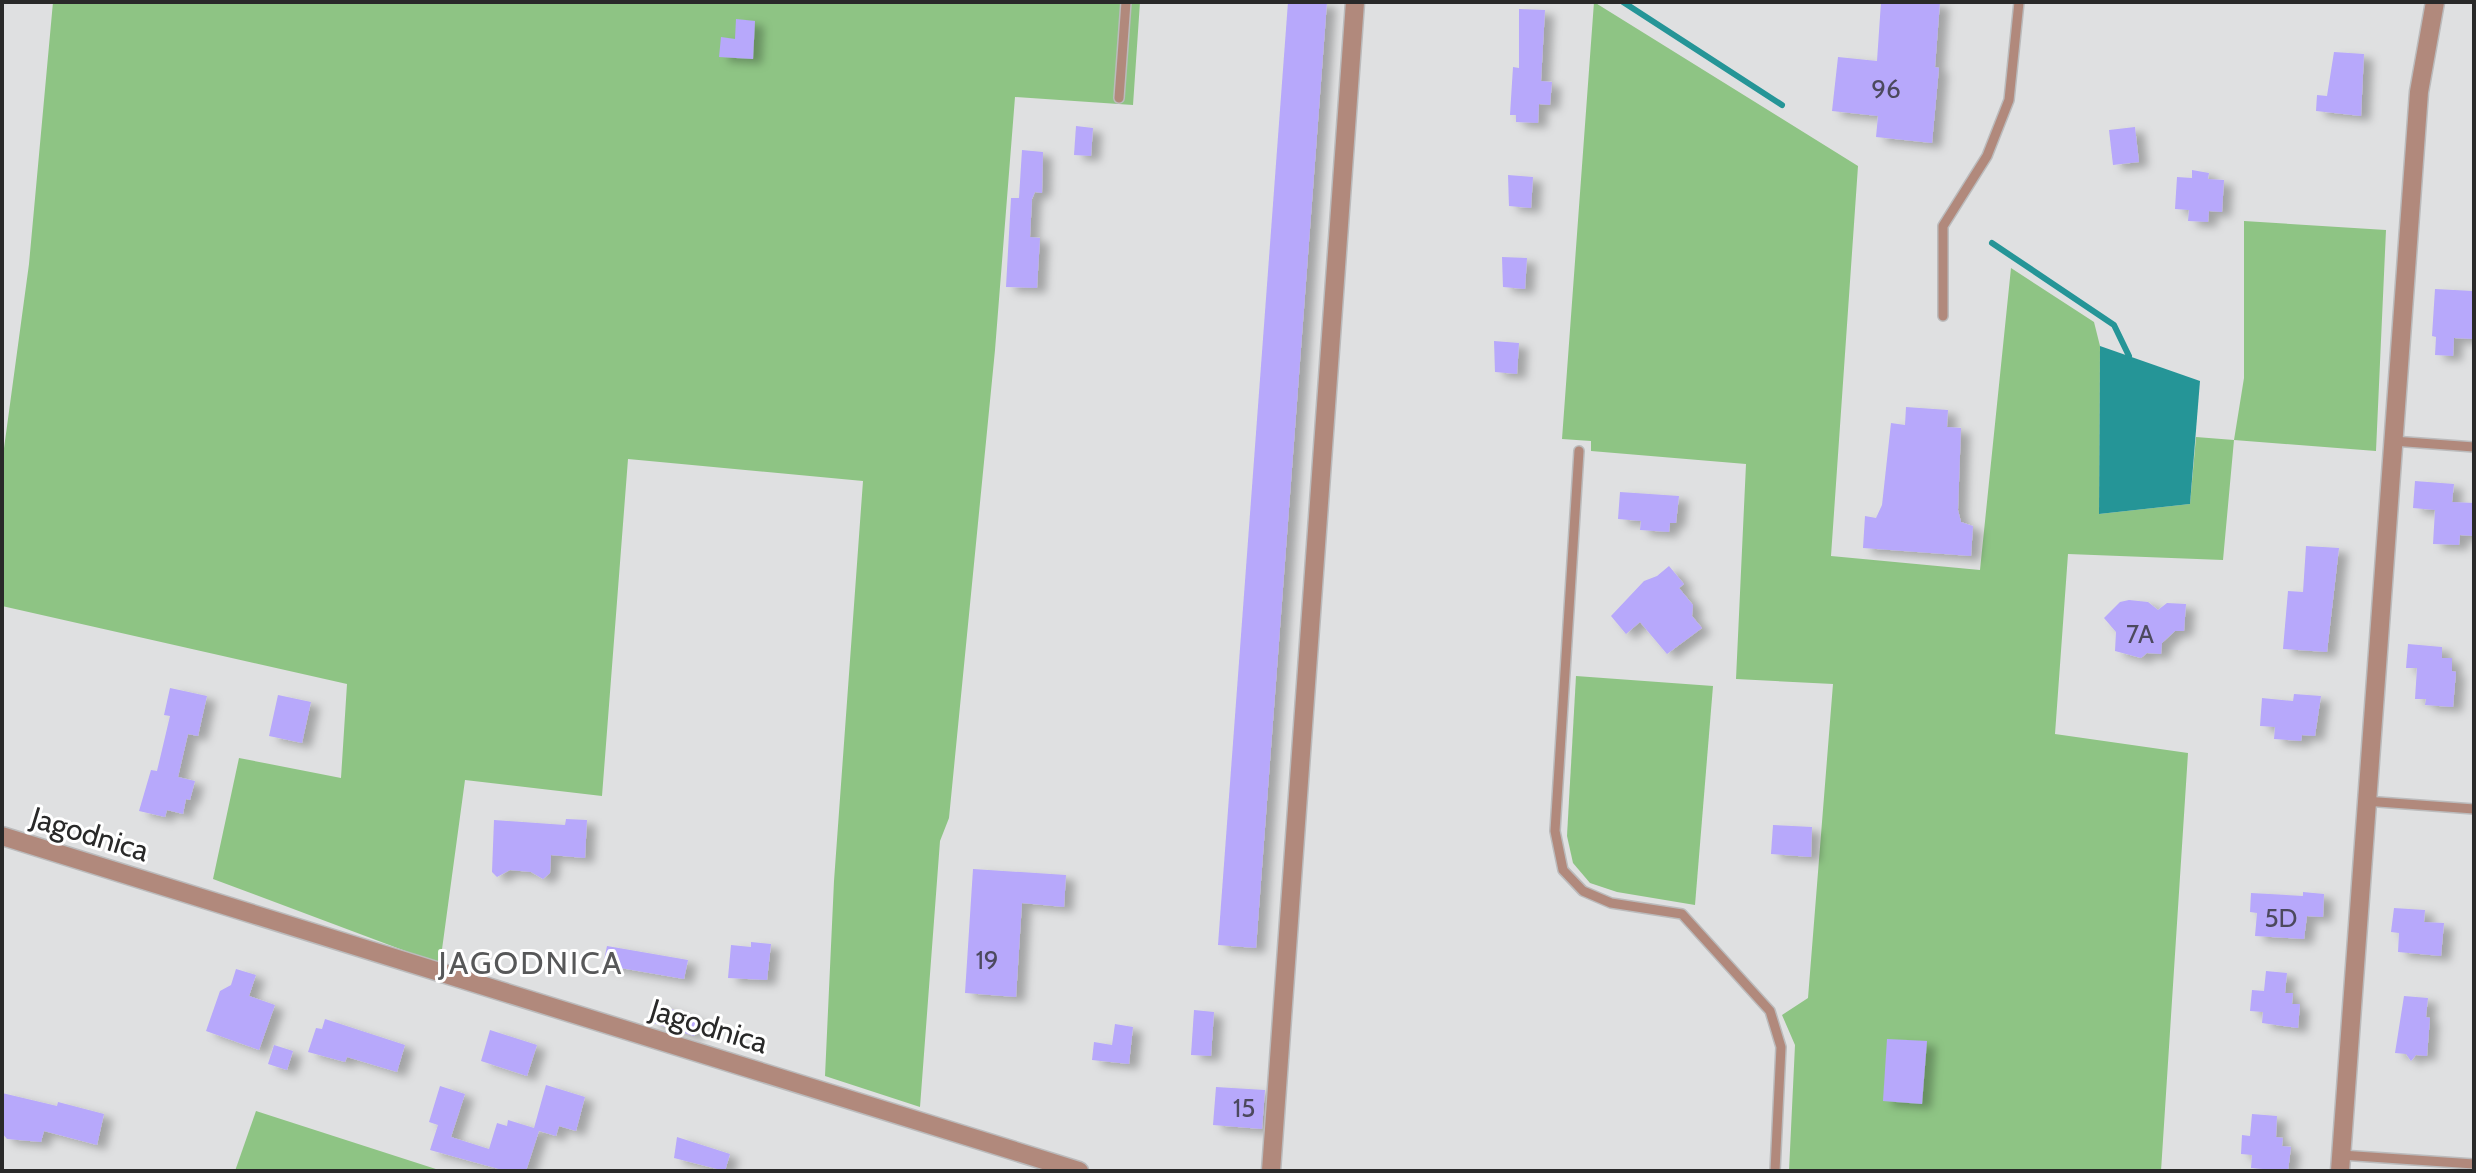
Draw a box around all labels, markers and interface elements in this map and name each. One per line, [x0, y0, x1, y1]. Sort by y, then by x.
house number: 96 [1871, 73, 1901, 105]
house number: 7A [2126, 618, 2154, 650]
street label: Jagodnica [26, 798, 154, 870]
house number: 5D [2265, 902, 2297, 934]
district label: JAGODNICA [437, 943, 624, 982]
house number: 19 [975, 944, 999, 976]
street label: Jagodnica [645, 990, 773, 1062]
house number: 15 [1233, 1092, 1255, 1124]

